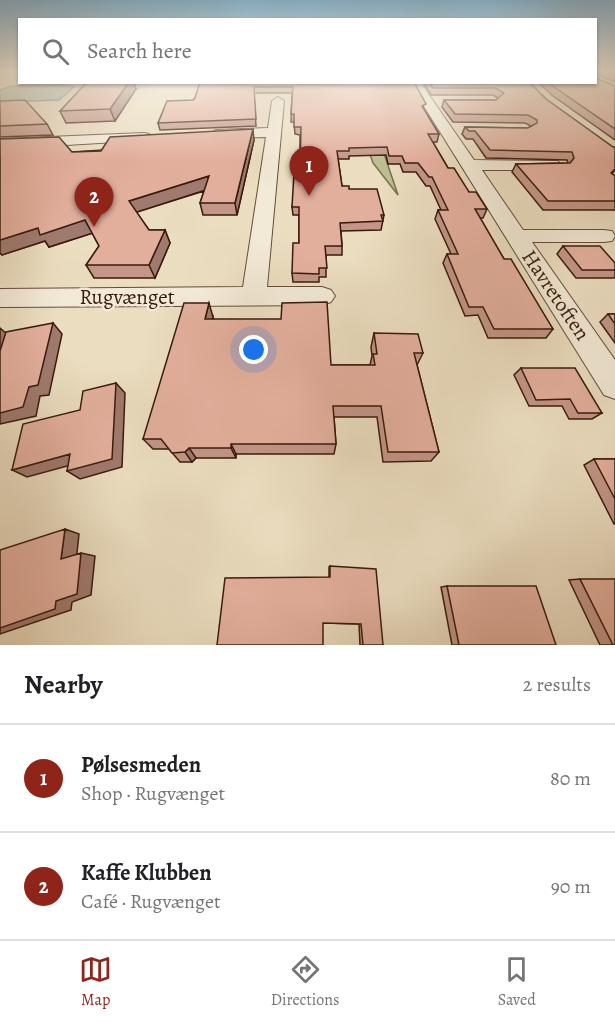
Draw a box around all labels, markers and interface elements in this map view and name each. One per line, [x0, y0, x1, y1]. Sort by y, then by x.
search box [18, 18, 597, 84]
icon: search [39, 35, 72, 68]
text: Search here [87, 36, 192, 66]
pin: 1 [290, 146, 328, 196]
pin: 2 [74, 178, 113, 227]
street label: Havretoften [515, 244, 597, 346]
street label: Rugvænget [79, 283, 175, 311]
your location [239, 335, 268, 364]
text: Nearby [24, 667, 103, 702]
text: 2 results [523, 671, 591, 698]
text: Pølsesmeden [81, 750, 201, 780]
text: 1 [40, 765, 47, 792]
text: 80 m [550, 765, 591, 792]
text: Shop · Rugvænget [81, 780, 225, 807]
text: Kaffe Klubben [81, 858, 212, 888]
text: 2 [39, 873, 48, 900]
text: 90 m [551, 873, 591, 900]
text: Café · Rugvænget [81, 888, 221, 915]
tab: Map [79, 953, 112, 1011]
tab: Directions [271, 953, 339, 1011]
tab: Saved [498, 953, 536, 1011]

